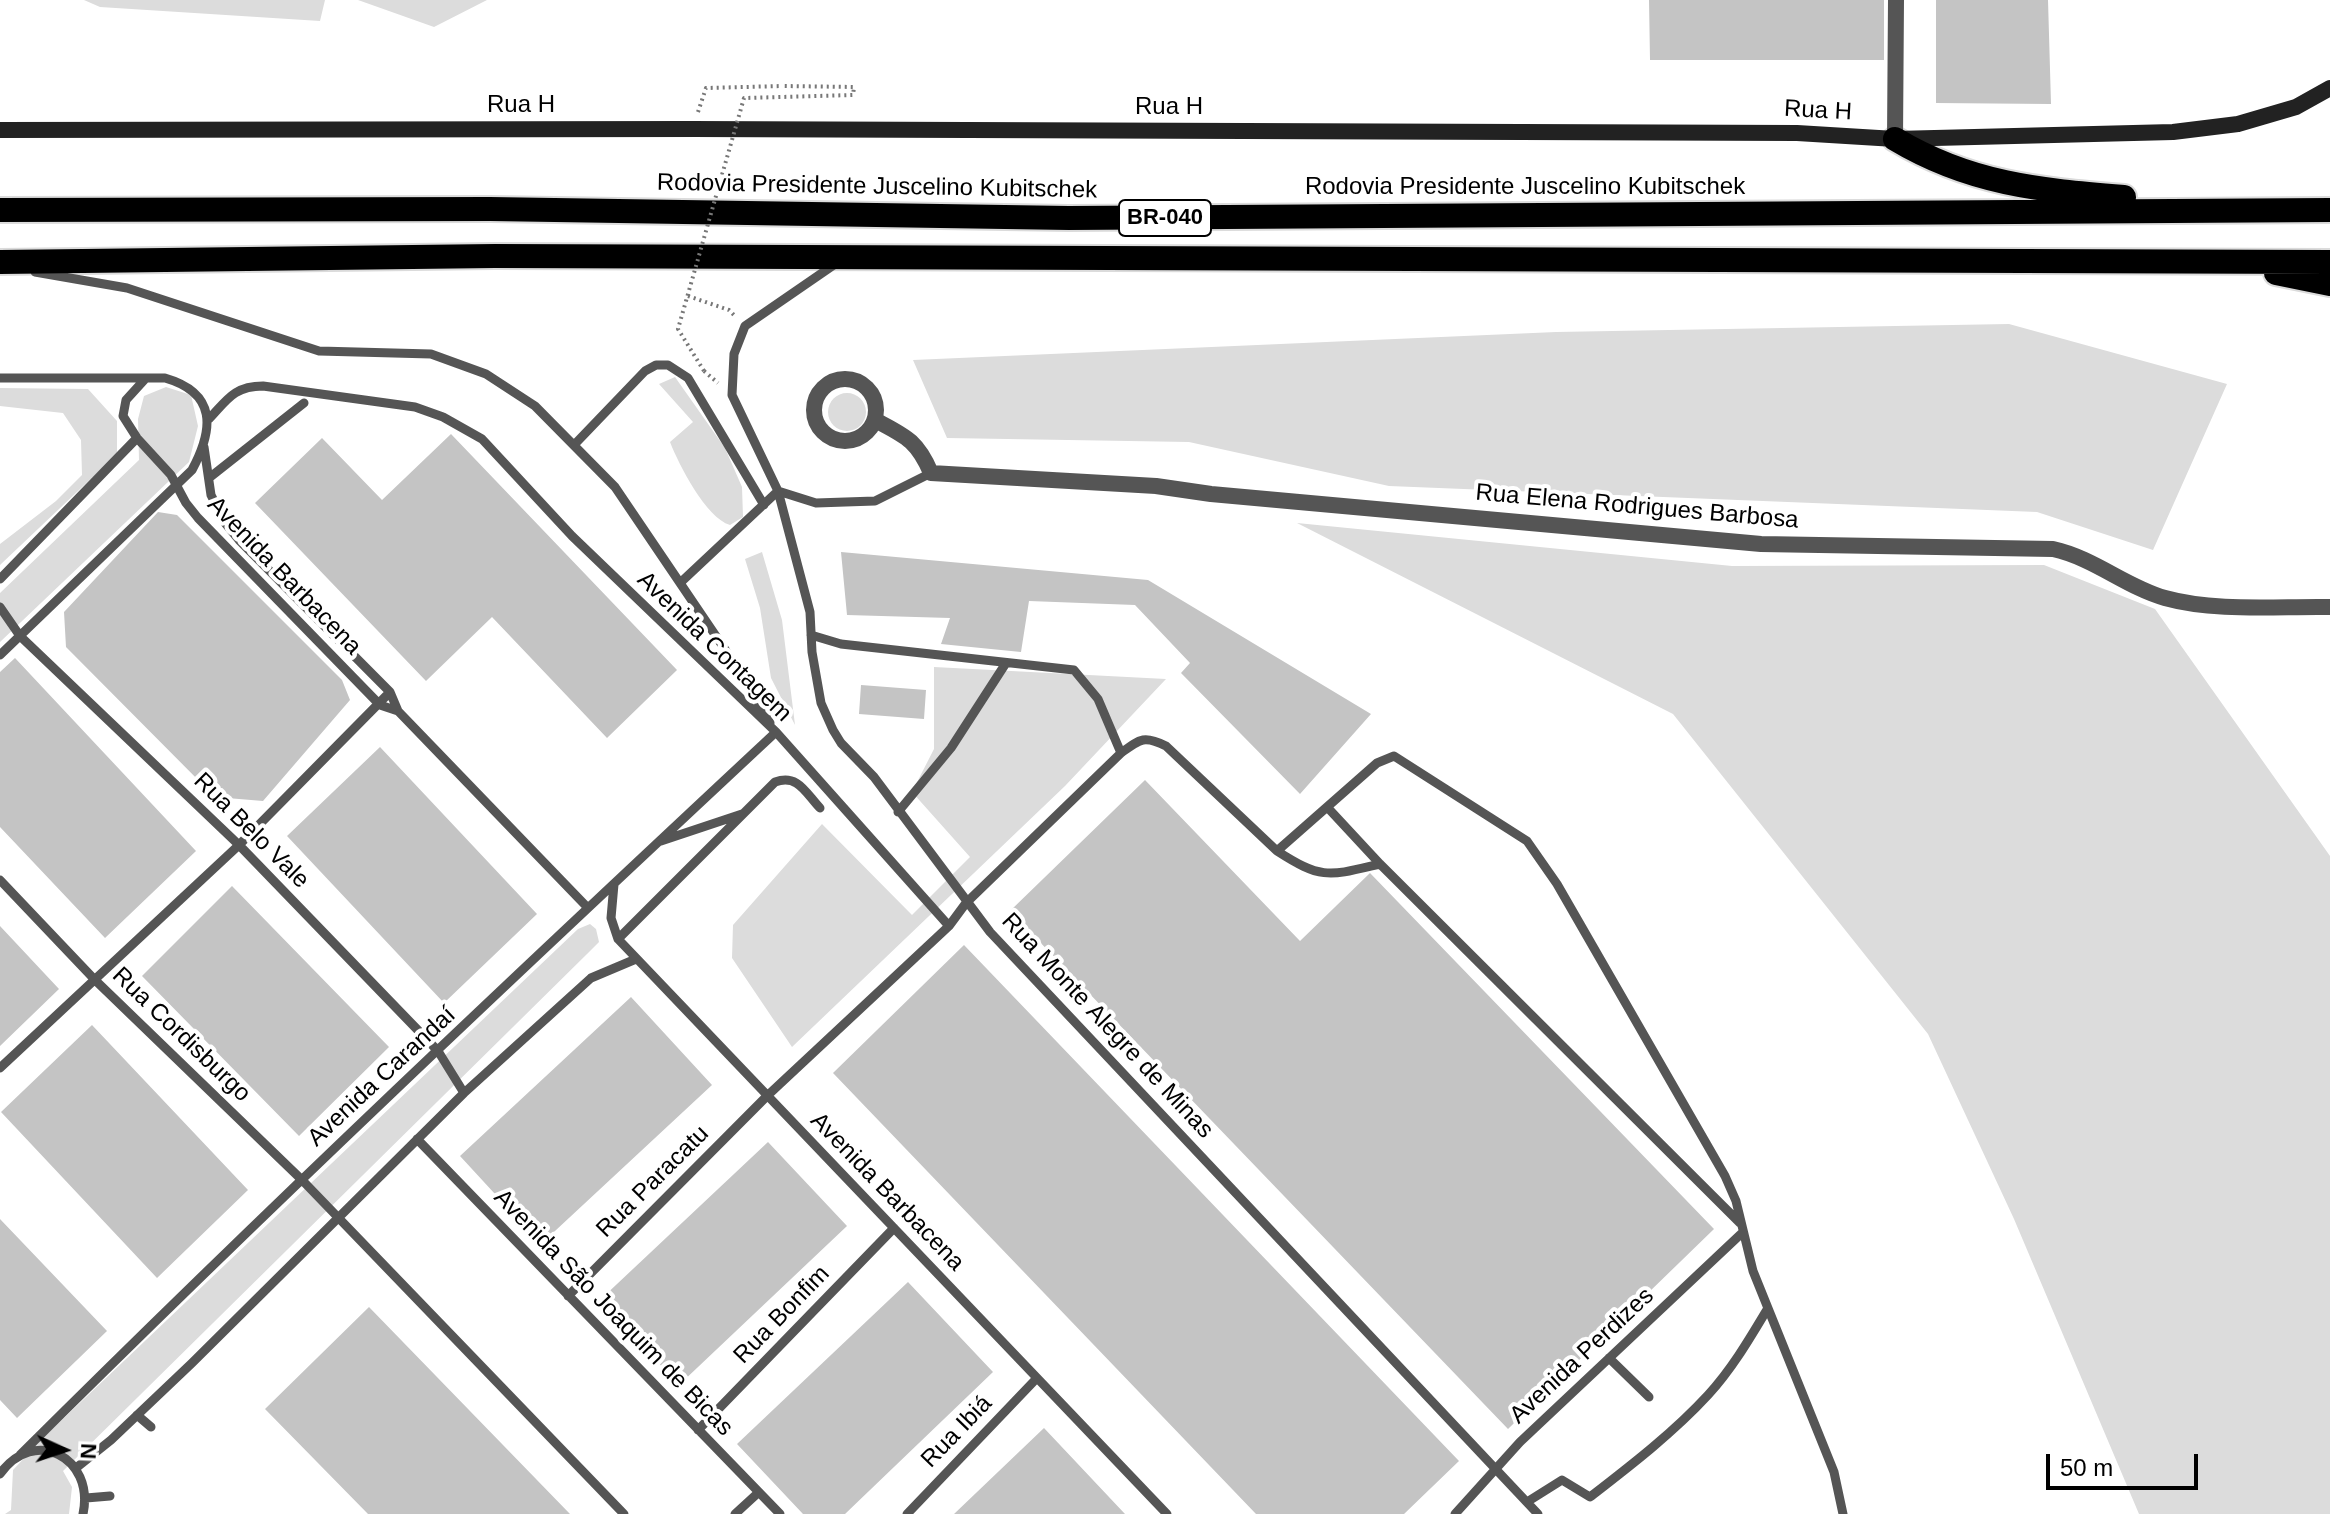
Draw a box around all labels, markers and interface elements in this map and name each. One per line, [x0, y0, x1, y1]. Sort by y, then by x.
street label: Rua H [487, 91, 555, 119]
street label: Rua H [1135, 93, 1203, 121]
street label: Rua H [1783, 95, 1853, 127]
street label: Rodovia Presidente Juscelino Kubitschek [657, 169, 1097, 205]
street label: Rodovia Presidente Juscelino Kubitschek [1305, 173, 1745, 201]
road number: BR-040 [1119, 200, 1211, 236]
street label: Rua Elena Rodrigues Barbosa [1474, 479, 1800, 535]
street label: Avenida Barbacena [201, 491, 367, 661]
street label: Avenida Contagem [631, 566, 797, 728]
street label: Rua Belo Vale [187, 767, 315, 895]
street label: Rua Monte Alegre de Minas [995, 907, 1219, 1145]
street label: Rua Cordisburgo [106, 962, 256, 1108]
street label: Avenida Carandaí [302, 1001, 462, 1153]
street label: Avenida Barbacena [804, 1107, 970, 1277]
street label: Rua Paracatu [591, 1120, 715, 1244]
street label: Avenida São Joaquim de Bicas [487, 1184, 739, 1442]
street label: Rua Bonfim [728, 1260, 836, 1370]
street label: Avenida Perdizes [1504, 1282, 1660, 1430]
street label: Rua Ibiá [916, 1390, 998, 1474]
north arrow [24, 1410, 104, 1490]
scale bar [2050, 1438, 2202, 1488]
text: N [76, 1443, 101, 1460]
text: 50 m [2060, 1454, 2113, 1481]

